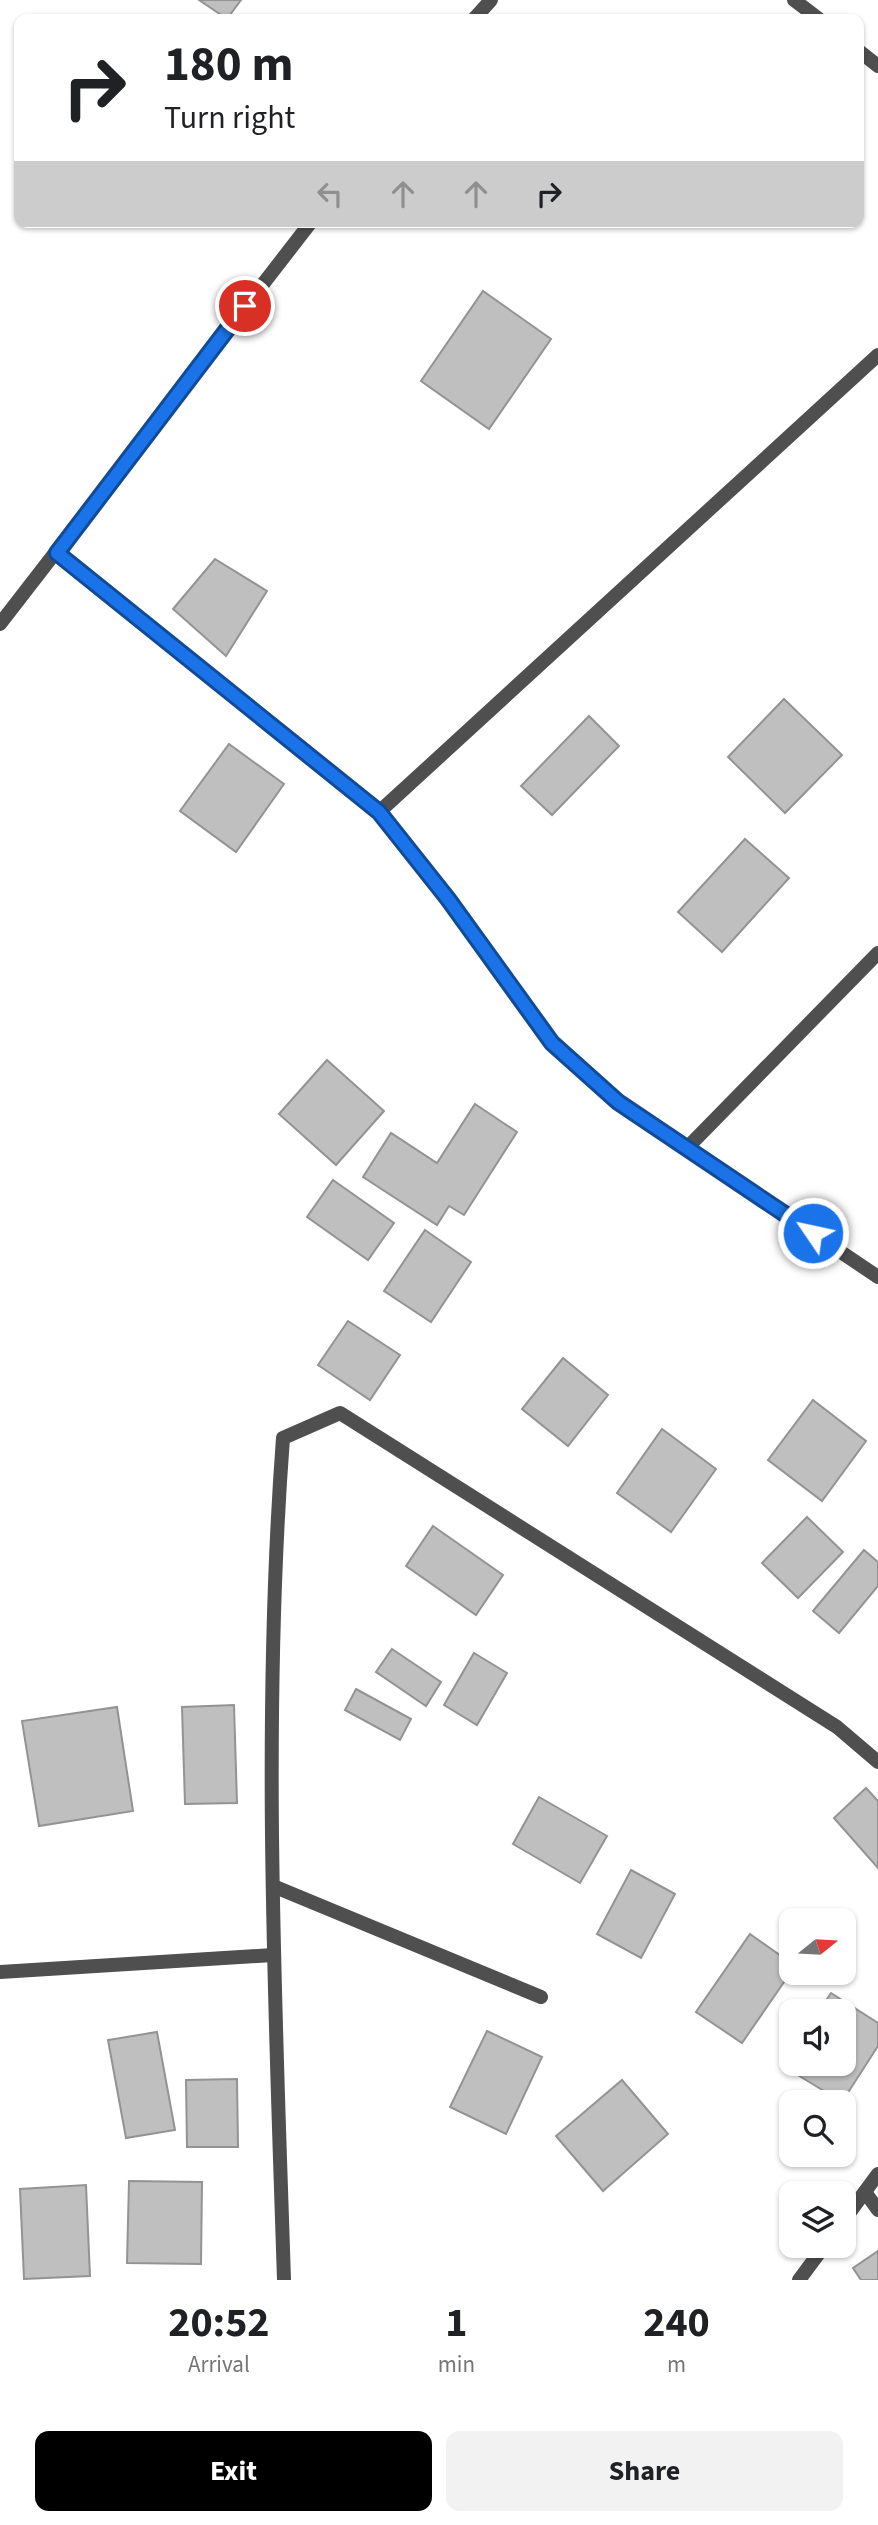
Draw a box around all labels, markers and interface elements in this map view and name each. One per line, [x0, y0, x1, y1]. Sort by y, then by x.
text: 180 m [164, 30, 293, 100]
icon: right [49, 42, 140, 133]
text: Turn right [164, 95, 295, 141]
icon: left [311, 175, 349, 213]
icon: ahead [384, 175, 422, 213]
icon: ahead [457, 175, 495, 213]
icon: right [530, 175, 568, 213]
pin [215, 276, 275, 336]
icon: arrive [226, 287, 264, 325]
position arrow [776, 1196, 850, 1270]
north arrow [779, 1908, 856, 1984]
map controls [779, 1908, 856, 2258]
button: sound [779, 1999, 856, 2076]
button: search [779, 2090, 856, 2167]
button: layers [779, 2181, 856, 2258]
text: 20:52 [168, 2293, 270, 2353]
text: 1 [445, 2293, 467, 2353]
text: 240 [643, 2293, 710, 2353]
text: Arrival [188, 2348, 250, 2381]
text: min [438, 2348, 475, 2381]
text: m [667, 2348, 686, 2381]
button: Exit [35, 2431, 432, 2511]
button: Share [446, 2431, 843, 2511]

